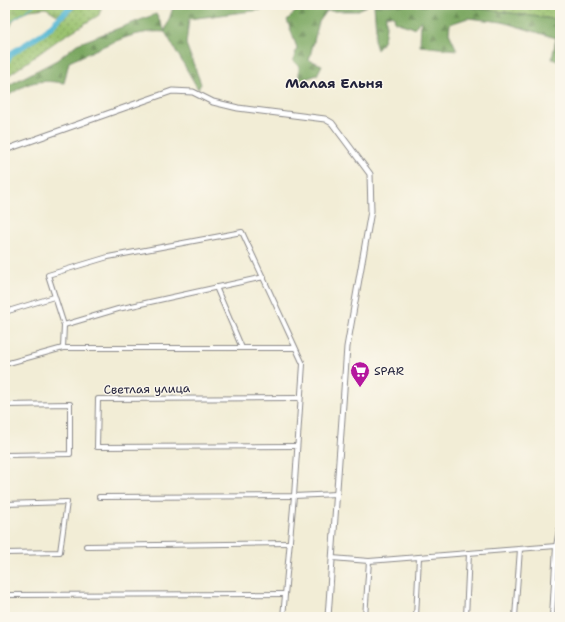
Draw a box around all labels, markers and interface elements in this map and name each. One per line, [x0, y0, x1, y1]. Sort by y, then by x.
district label: Малая Ельня [285, 74, 383, 92]
supermarket icon: SPAR [349, 360, 371, 388]
place label: SPAR [374, 363, 404, 379]
street label: Светлая улица [104, 380, 191, 398]

